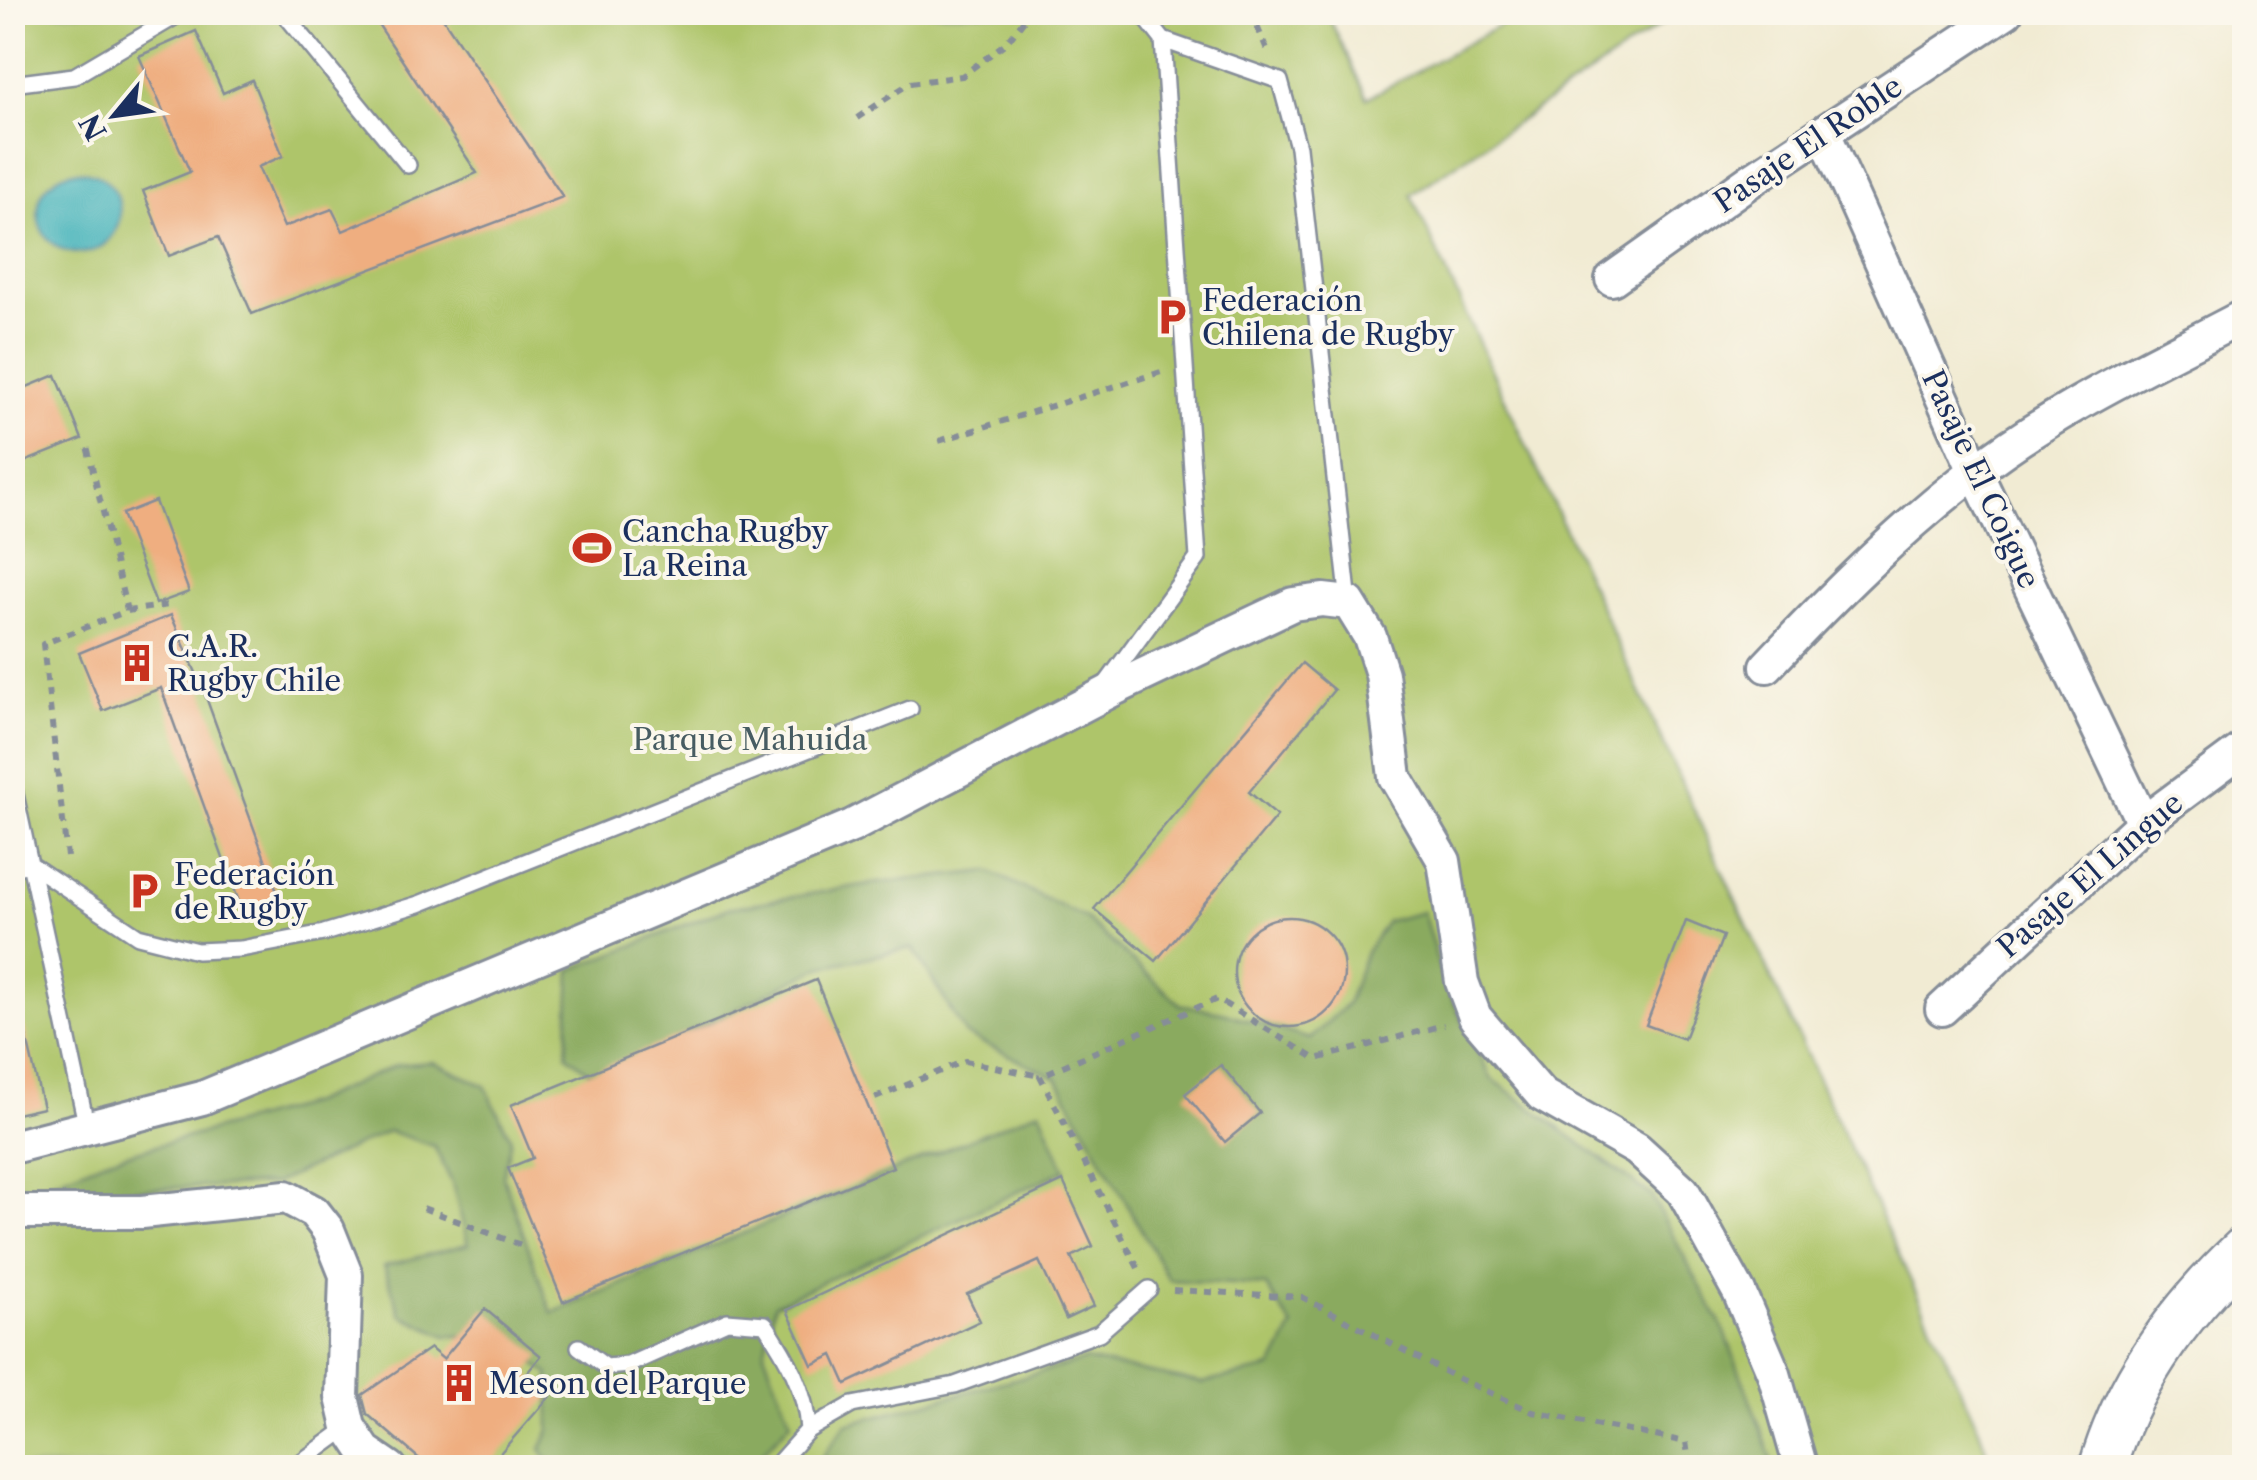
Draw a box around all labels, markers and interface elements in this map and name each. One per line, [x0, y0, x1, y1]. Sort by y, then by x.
north arrow [65, 65, 165, 165]
street label: Pasaje El Roble [1707, 67, 1909, 221]
text: N [72, 108, 114, 146]
place label: Federación Chilena de Rugby [1202, 282, 1455, 353]
parking icon: Federación Chilena de Rugby [1151, 296, 1193, 338]
street label: Pasaje El Coigue [1914, 364, 2048, 594]
place label: Cancha Rugby La Reina [622, 513, 828, 584]
sports icon: Cancha Rugby La Reina [571, 527, 613, 569]
place label: C.A.R. Rugby Chile [167, 628, 341, 699]
building icon: C.A.R. Rugby Chile [116, 642, 158, 684]
park label: Parque Mahuida [632, 721, 868, 758]
street label: Pasaje El Lingue [1990, 784, 2190, 966]
place label: Federación de Rugby [174, 856, 335, 927]
parking icon: Federación de Rugby [123, 870, 165, 912]
building icon: Meson del Parque [438, 1362, 480, 1404]
place label: Meson del Parque [489, 1365, 746, 1402]

